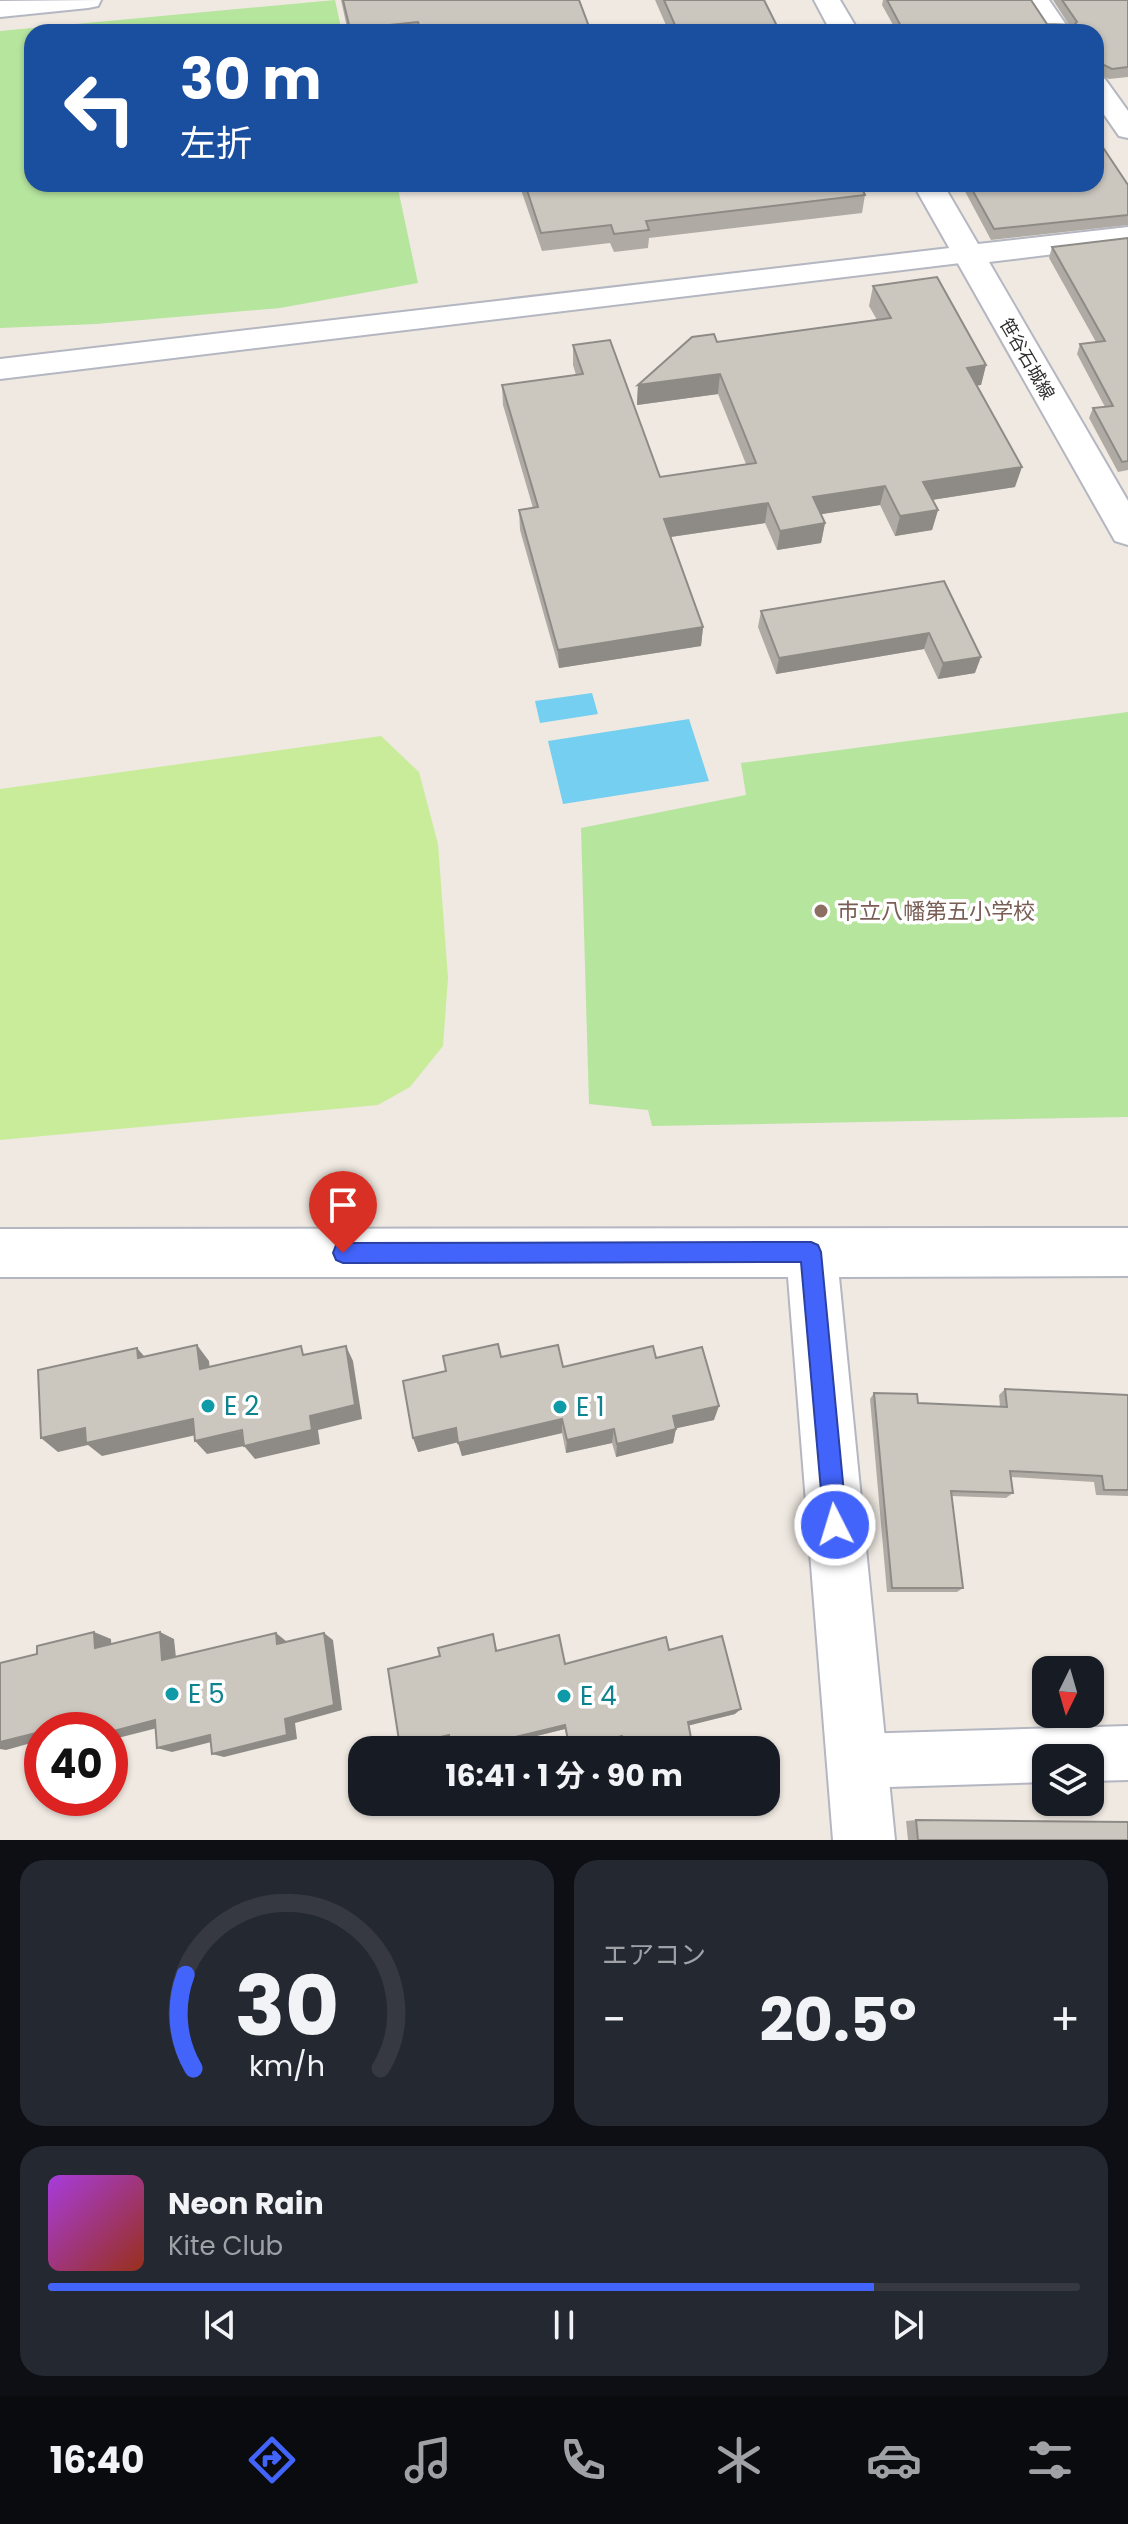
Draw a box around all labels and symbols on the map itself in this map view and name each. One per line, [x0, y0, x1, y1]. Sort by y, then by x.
street label: 笹谷石城線 [994, 314, 1061, 404]
place label: 市立八幡第五小学校 [837, 896, 1035, 927]
marker: 市立八幡第五小学校 [812, 902, 830, 920]
pin [309, 1171, 377, 1253]
place label: E 2 [224, 1388, 259, 1424]
place label: E 1 [576, 1389, 605, 1425]
marker: E 2 [199, 1397, 217, 1415]
marker: E 1 [551, 1398, 569, 1416]
position arrow [793, 1483, 877, 1567]
north arrow [1032, 1656, 1104, 1728]
place label: E 5 [188, 1676, 225, 1712]
place label: E 4 [580, 1678, 617, 1714]
marker: E 5 [163, 1685, 181, 1703]
marker: E 4 [555, 1687, 573, 1705]
speed limit sign: 40 [24, 1712, 128, 1816]

